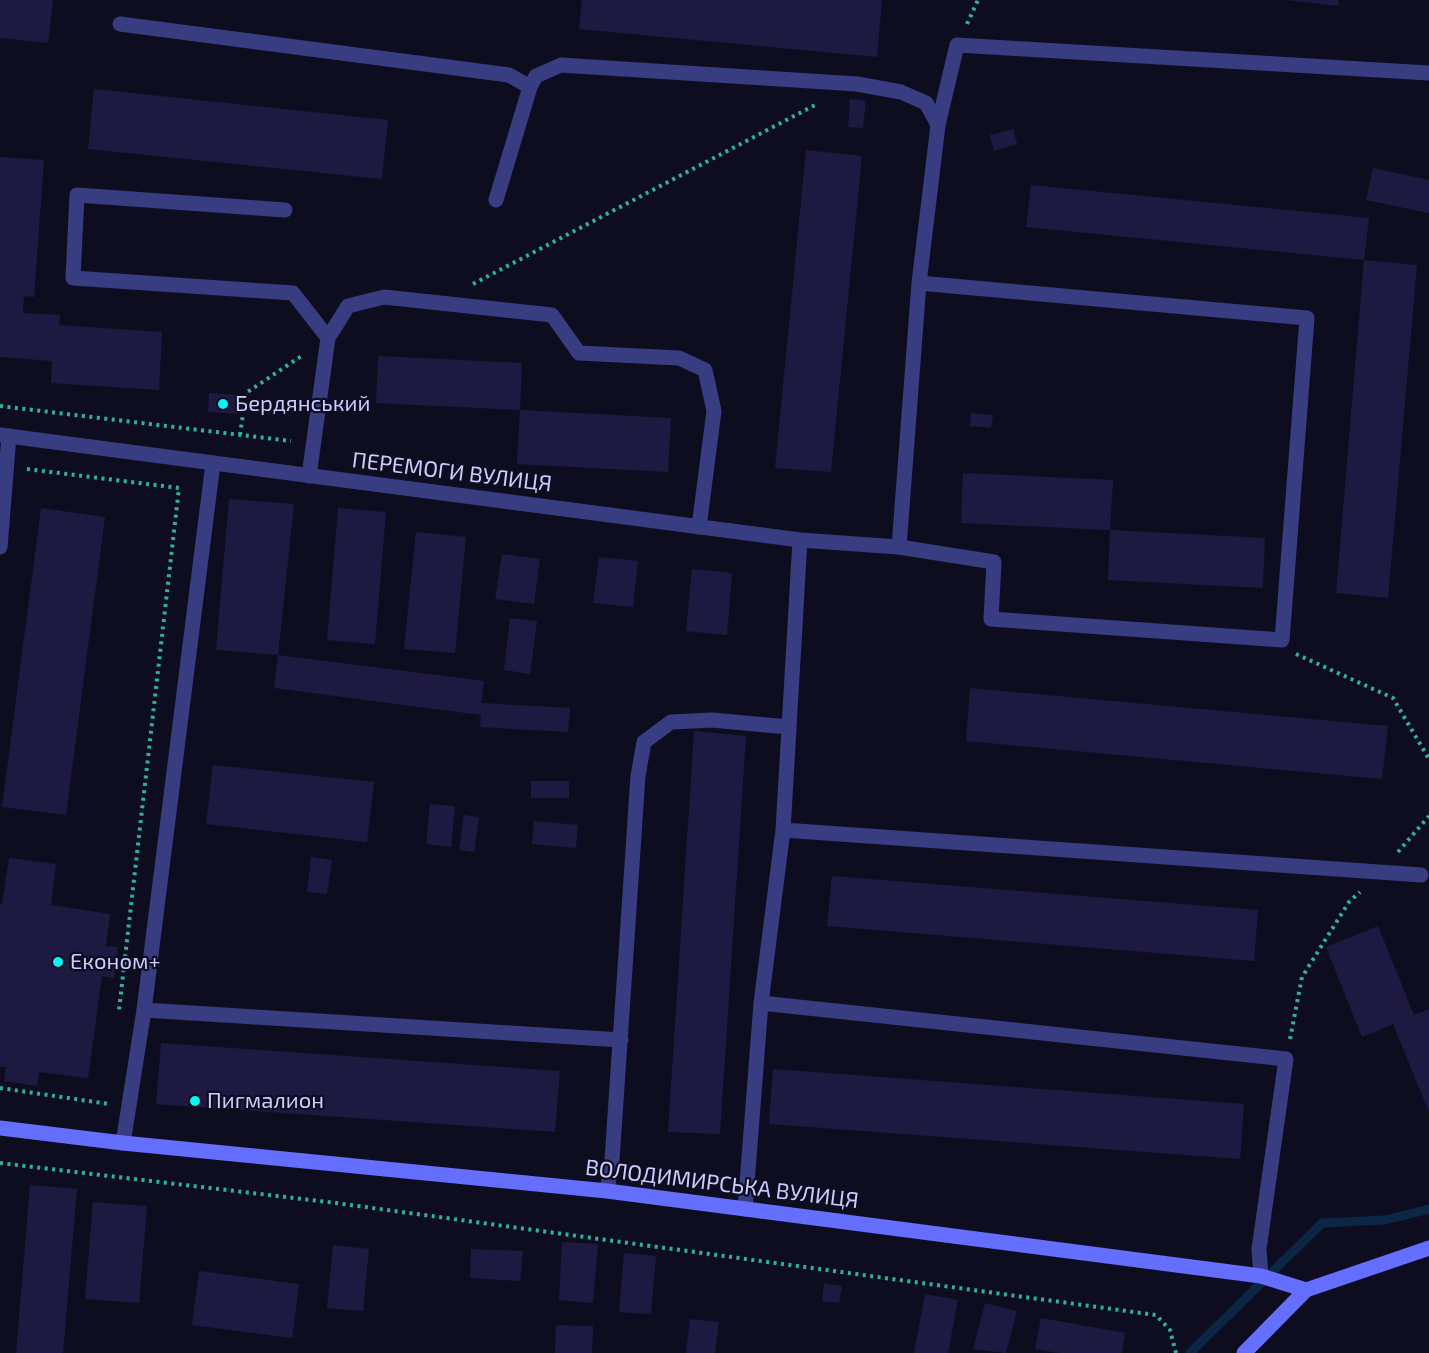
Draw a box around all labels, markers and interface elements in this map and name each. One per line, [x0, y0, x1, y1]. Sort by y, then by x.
place label: Бердянський [235, 391, 370, 417]
marker: Бердянський [216, 397, 230, 411]
street label: ПЕРЕМОГИ ВУЛИЦЯ [351, 447, 553, 497]
place label: Економ+ [70, 949, 161, 975]
marker: Економ+ [51, 955, 65, 969]
place label: Пигмалион [207, 1088, 324, 1114]
marker: Пигмалион [188, 1094, 202, 1108]
street label: ВОЛОДИМИРСЬКА ВУЛИЦЯ [584, 1154, 860, 1214]

